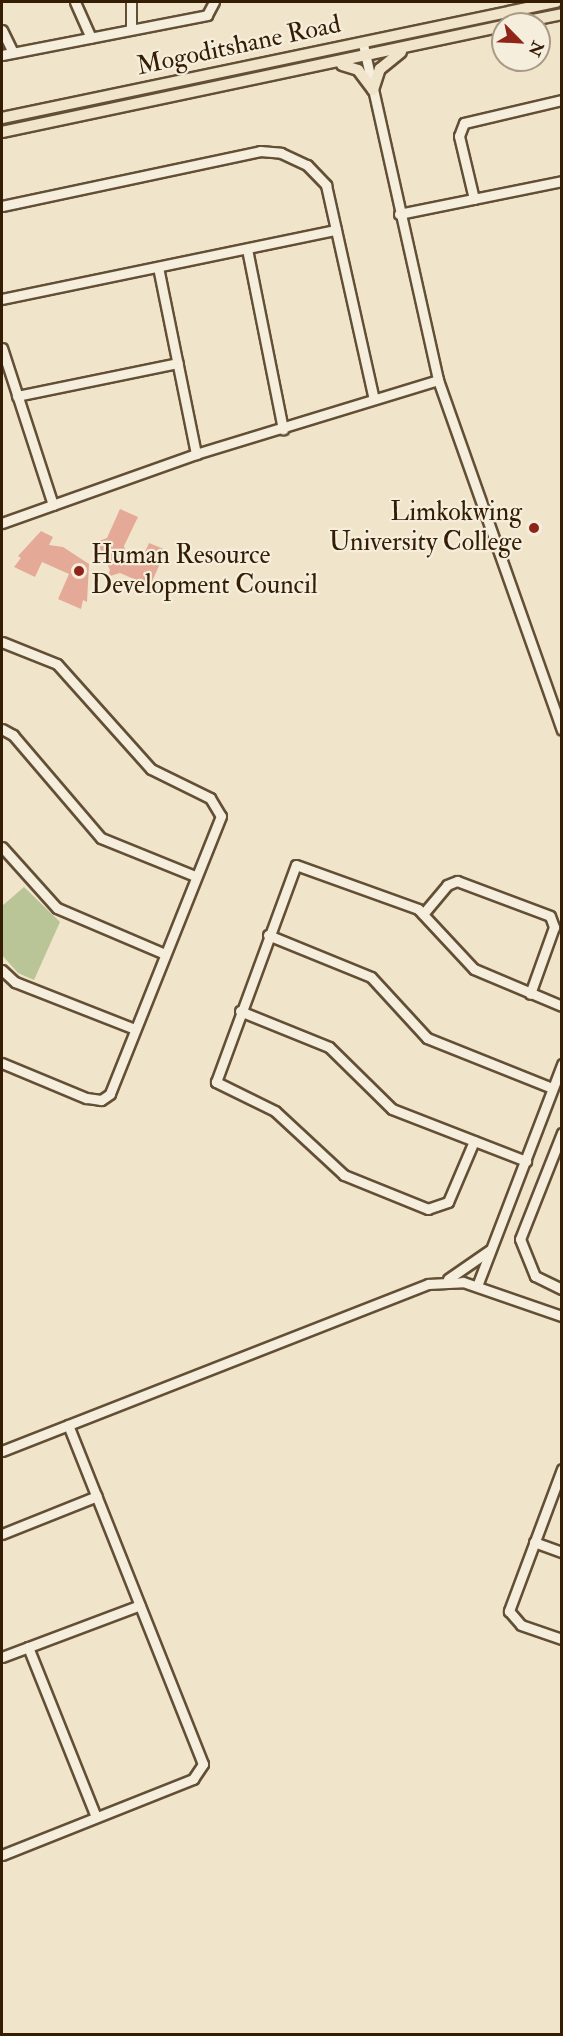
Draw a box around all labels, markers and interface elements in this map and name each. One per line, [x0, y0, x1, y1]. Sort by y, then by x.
street label: Mogoditshane Road [134, 9, 344, 83]
north arrow [491, 12, 551, 72]
text: N [524, 38, 548, 59]
place label: Limkokwing University College [329, 497, 522, 558]
marker: Limkokwing University College [527, 521, 541, 535]
place label: Human Resource Development Council [91, 540, 318, 602]
marker: Human Resource Development Council [72, 564, 86, 578]

